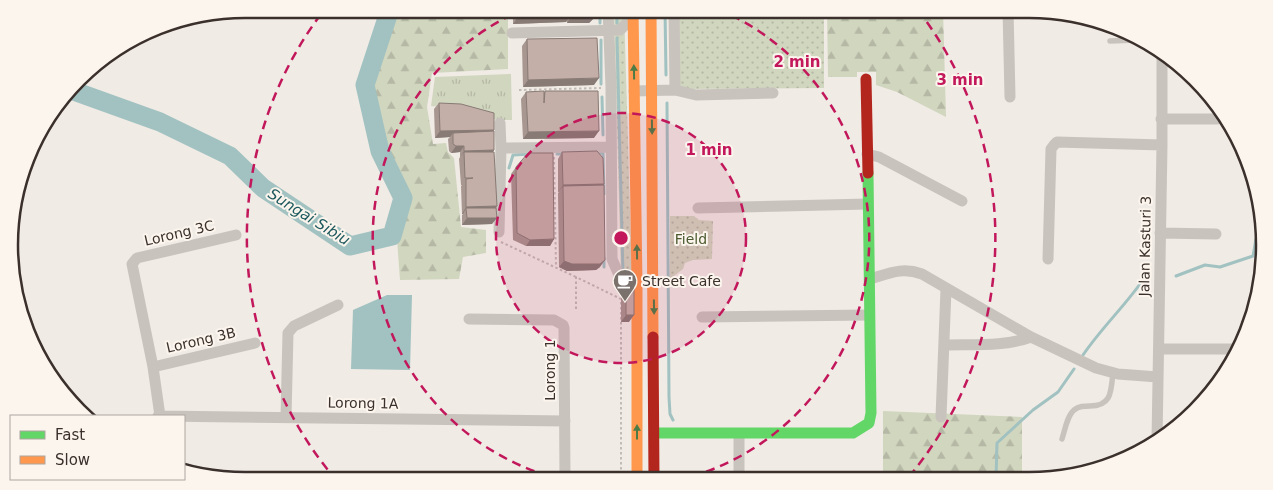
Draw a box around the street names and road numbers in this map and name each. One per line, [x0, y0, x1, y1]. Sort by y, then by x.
street label: Jalan Kasturi 3 [1136, 196, 1154, 297]
street label: Lorong 3C [143, 217, 216, 249]
street label: Lorong 3B [165, 324, 237, 356]
street label: Lorong 1 [542, 339, 558, 401]
street label: Lorong 1A [327, 394, 399, 412]

